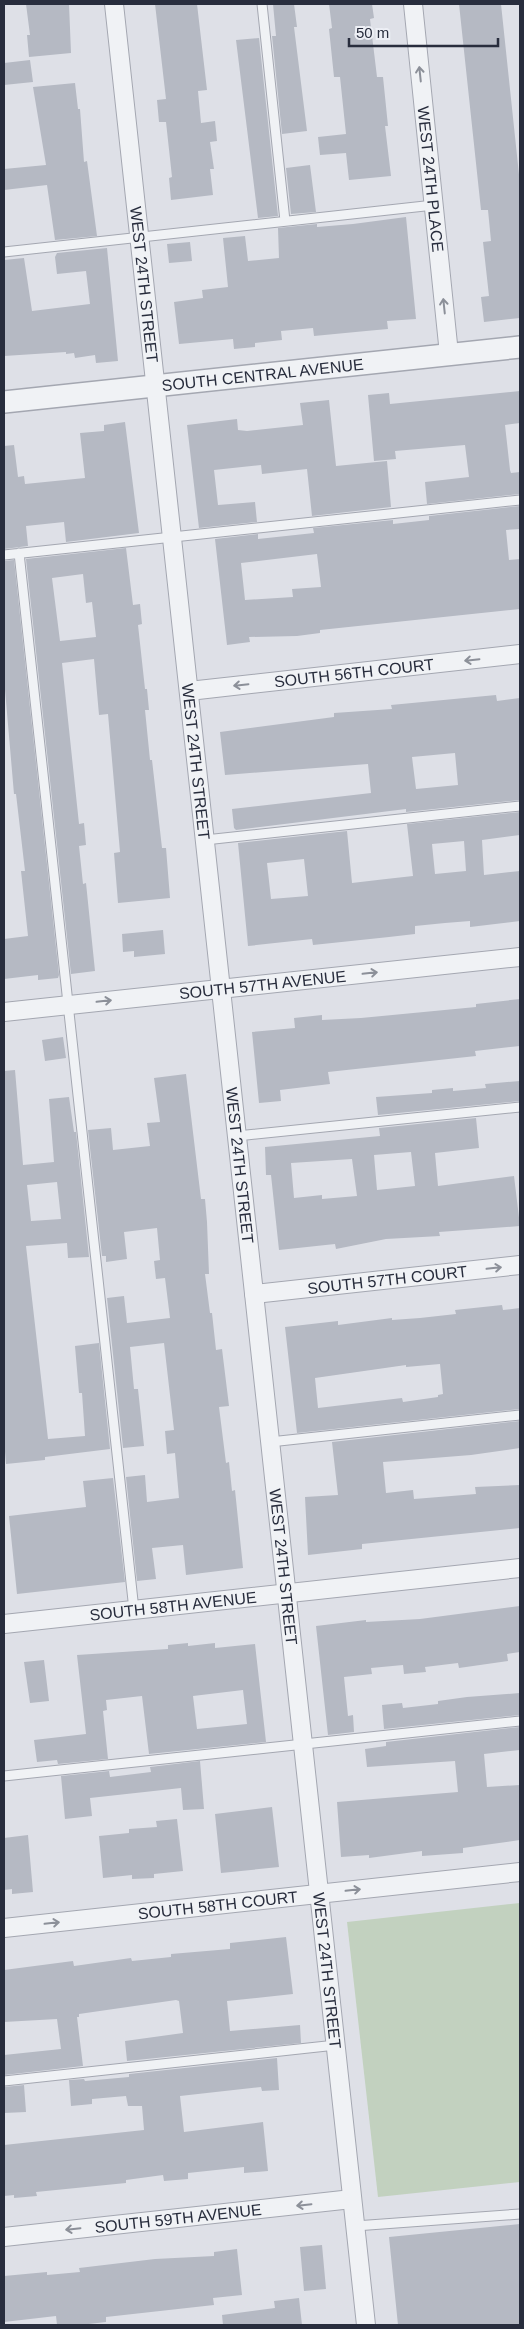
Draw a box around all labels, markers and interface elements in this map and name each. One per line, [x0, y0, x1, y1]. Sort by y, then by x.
scale bar [349, 15, 498, 47]
text: 50 m [356, 24, 389, 41]
one-way arrow [415, 67, 425, 83]
street label: WEST 24TH PLACE [415, 105, 447, 253]
street label: WEST 24TH STREET [128, 205, 161, 364]
one-way arrow [439, 298, 449, 314]
street label: SOUTH CENTRAL AVENUE [161, 355, 364, 394]
street label: SOUTH 56TH COURT [273, 655, 435, 690]
one-way arrow [464, 655, 480, 665]
one-way arrow [233, 680, 249, 690]
street label: WEST 24TH STREET [179, 683, 213, 841]
street label: SOUTH 57TH AVENUE [178, 967, 347, 1002]
one-way arrow [362, 968, 378, 978]
one-way arrow [96, 996, 112, 1006]
street label: WEST 24TH STREET [223, 1086, 257, 1244]
street label: SOUTH 57TH COURT [306, 1262, 468, 1297]
one-way arrow [485, 1263, 501, 1273]
street label: WEST 24TH STREET [267, 1488, 301, 1646]
street label: SOUTH 58TH AVENUE [89, 1588, 257, 1623]
one-way arrow [345, 1885, 361, 1895]
street label: SOUTH 58TH COURT [137, 1888, 299, 1922]
street label: WEST 24TH STREET [311, 1891, 344, 2050]
one-way arrow [44, 1918, 60, 1928]
street label: SOUTH 59TH AVENUE [94, 2200, 262, 2236]
one-way arrow [296, 2200, 312, 2209]
one-way arrow [65, 2225, 81, 2234]

